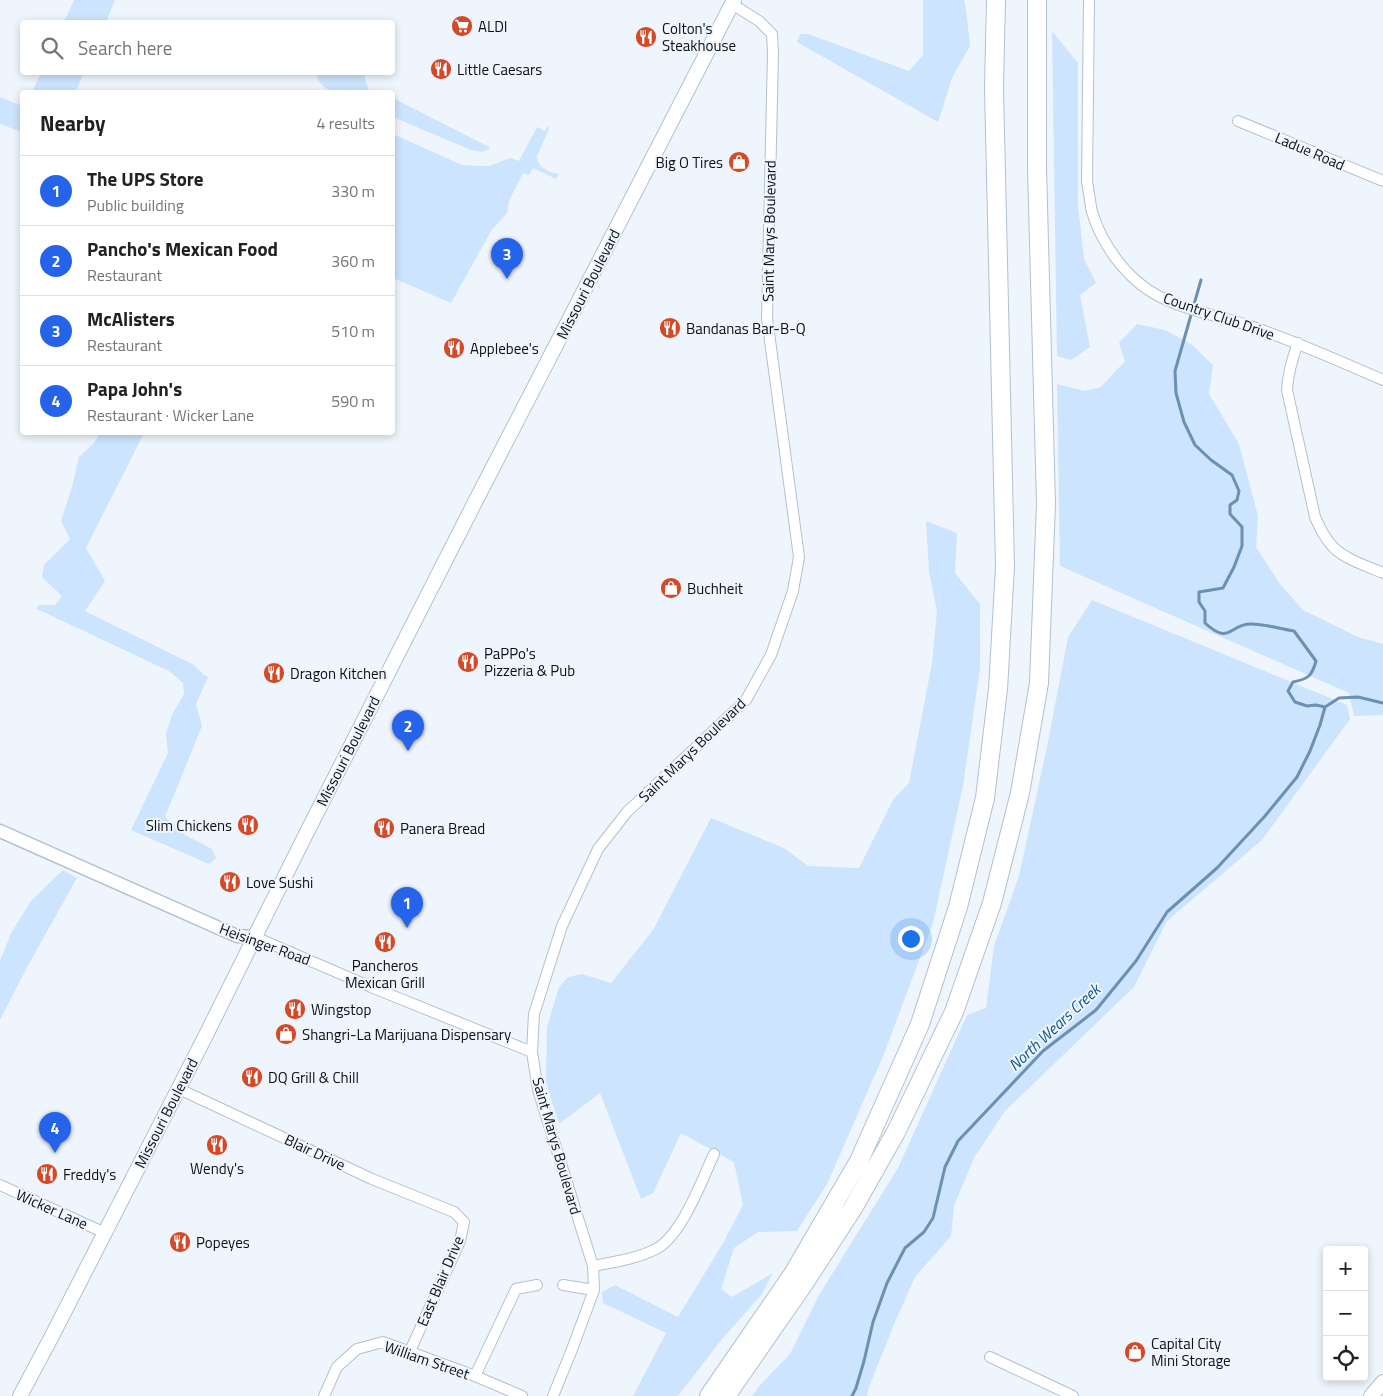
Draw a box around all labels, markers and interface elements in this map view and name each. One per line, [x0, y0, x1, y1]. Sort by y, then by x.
supermarket icon: ALDI [450, 14, 474, 38]
place label: ALDI [478, 15, 508, 38]
place label: Colton's Steakhouse [662, 17, 736, 57]
search box [20, 20, 395, 75]
restaurant icon: Colton's Steakhouse [634, 25, 658, 49]
text: Search here [78, 33, 172, 62]
icon: search [38, 34, 66, 62]
restaurant icon: Little Caesars [429, 57, 453, 81]
place label: Little Caesars [457, 58, 542, 81]
text: Nearby [40, 107, 105, 139]
text: 4 results [316, 111, 375, 135]
street label: Ladue Road [1271, 126, 1349, 176]
shop icon: Big O Tires [727, 150, 751, 174]
place label: Big O Tires [655, 151, 723, 174]
street label: Saint Marys Boulevard [756, 160, 782, 302]
text: The UPS Store [87, 164, 204, 193]
text: 1 [52, 179, 60, 203]
text: 330 m [331, 179, 375, 203]
text: Public building [87, 193, 184, 217]
street label: Missouri Boulevard [550, 225, 626, 343]
text: Pancho's Mexican Food [87, 234, 278, 263]
pin: 3 [491, 238, 523, 279]
text: 2 [52, 249, 60, 273]
text: 360 m [331, 249, 375, 273]
text: Restaurant [87, 263, 162, 287]
street label: Country Club Drive [1160, 286, 1278, 346]
text: McAlisters [87, 304, 175, 333]
restaurant icon: Bandanas Bar-B-Q [658, 316, 682, 340]
place label: Bandanas Bar-B-Q [686, 317, 806, 340]
text: 3 [52, 319, 60, 343]
text: 510 m [331, 319, 375, 343]
text: Restaurant [87, 333, 162, 357]
restaurant icon: Applebee's [442, 336, 466, 360]
place label: Applebee's [470, 337, 539, 360]
text: Papa John's [87, 374, 182, 403]
text: 4 [52, 389, 60, 413]
text: 590 m [331, 389, 375, 413]
text: Restaurant · Wicker Lane [87, 403, 254, 427]
shop icon: Buchheit [659, 576, 683, 600]
place label: Buchheit [687, 577, 744, 600]
place label: PaPPo's Pizzeria & Pub [484, 642, 575, 682]
restaurant icon: PaPPo's Pizzeria & Pub [456, 650, 480, 674]
restaurant icon: Dragon Kitchen [262, 661, 286, 685]
place label: Dragon Kitchen [290, 662, 387, 685]
street label: Missouri Boulevard [310, 692, 386, 810]
street label: Saint Marys Boulevard [633, 692, 751, 808]
pin: 2 [392, 710, 424, 751]
restaurant icon: Slim Chickens [236, 813, 260, 837]
place label: Slim Chickens [146, 814, 232, 837]
restaurant icon: Panera Bread [372, 816, 396, 840]
place label: Panera Bread [400, 817, 485, 840]
restaurant icon: Love Sushi [218, 870, 242, 894]
place label: Love Sushi [246, 871, 313, 894]
pin: 1 [391, 887, 423, 928]
street label: Heisinger Road [216, 917, 314, 971]
your location [898, 926, 924, 952]
restaurant icon: Pancheros Mexican Grill [373, 930, 397, 954]
place label: Pancheros Mexican Grill [345, 954, 425, 994]
water label: North Wears Creek [1003, 977, 1107, 1076]
restaurant icon: Wingstop [283, 997, 307, 1021]
place label: Wingstop [311, 998, 372, 1021]
shop icon: Shangri-La Marijuana Dispensary [274, 1022, 298, 1046]
place label: Shangri-La Marijuana Dispensary [302, 1023, 511, 1046]
street label: Missouri Boulevard [128, 1054, 204, 1172]
restaurant icon: DQ Grill & Chill [240, 1065, 264, 1089]
place label: DQ Grill & Chill [268, 1066, 359, 1089]
street label: Saint Marys Boulevard [526, 1075, 588, 1217]
pin: 4 [39, 1112, 71, 1153]
street label: Blair Drive [281, 1128, 349, 1176]
restaurant icon: Wendy's [205, 1133, 229, 1157]
place label: Wendy's [190, 1157, 244, 1180]
restaurant icon: Freddy's [35, 1162, 59, 1186]
place label: Freddy's [63, 1163, 116, 1186]
street label: Wicker Lane [12, 1183, 92, 1235]
restaurant icon: Popeyes [168, 1230, 192, 1254]
place label: Popeyes [196, 1231, 250, 1254]
street label: East Blair Drive [411, 1232, 469, 1330]
map controls [1323, 1246, 1368, 1381]
button: + [1323, 1246, 1368, 1291]
button: − [1323, 1291, 1368, 1336]
place label: Capital City Mini Storage [1151, 1332, 1231, 1372]
street label: William Street [381, 1335, 473, 1386]
button: locate [1323, 1336, 1368, 1381]
shop icon: Capital City Mini Storage [1123, 1340, 1147, 1364]

